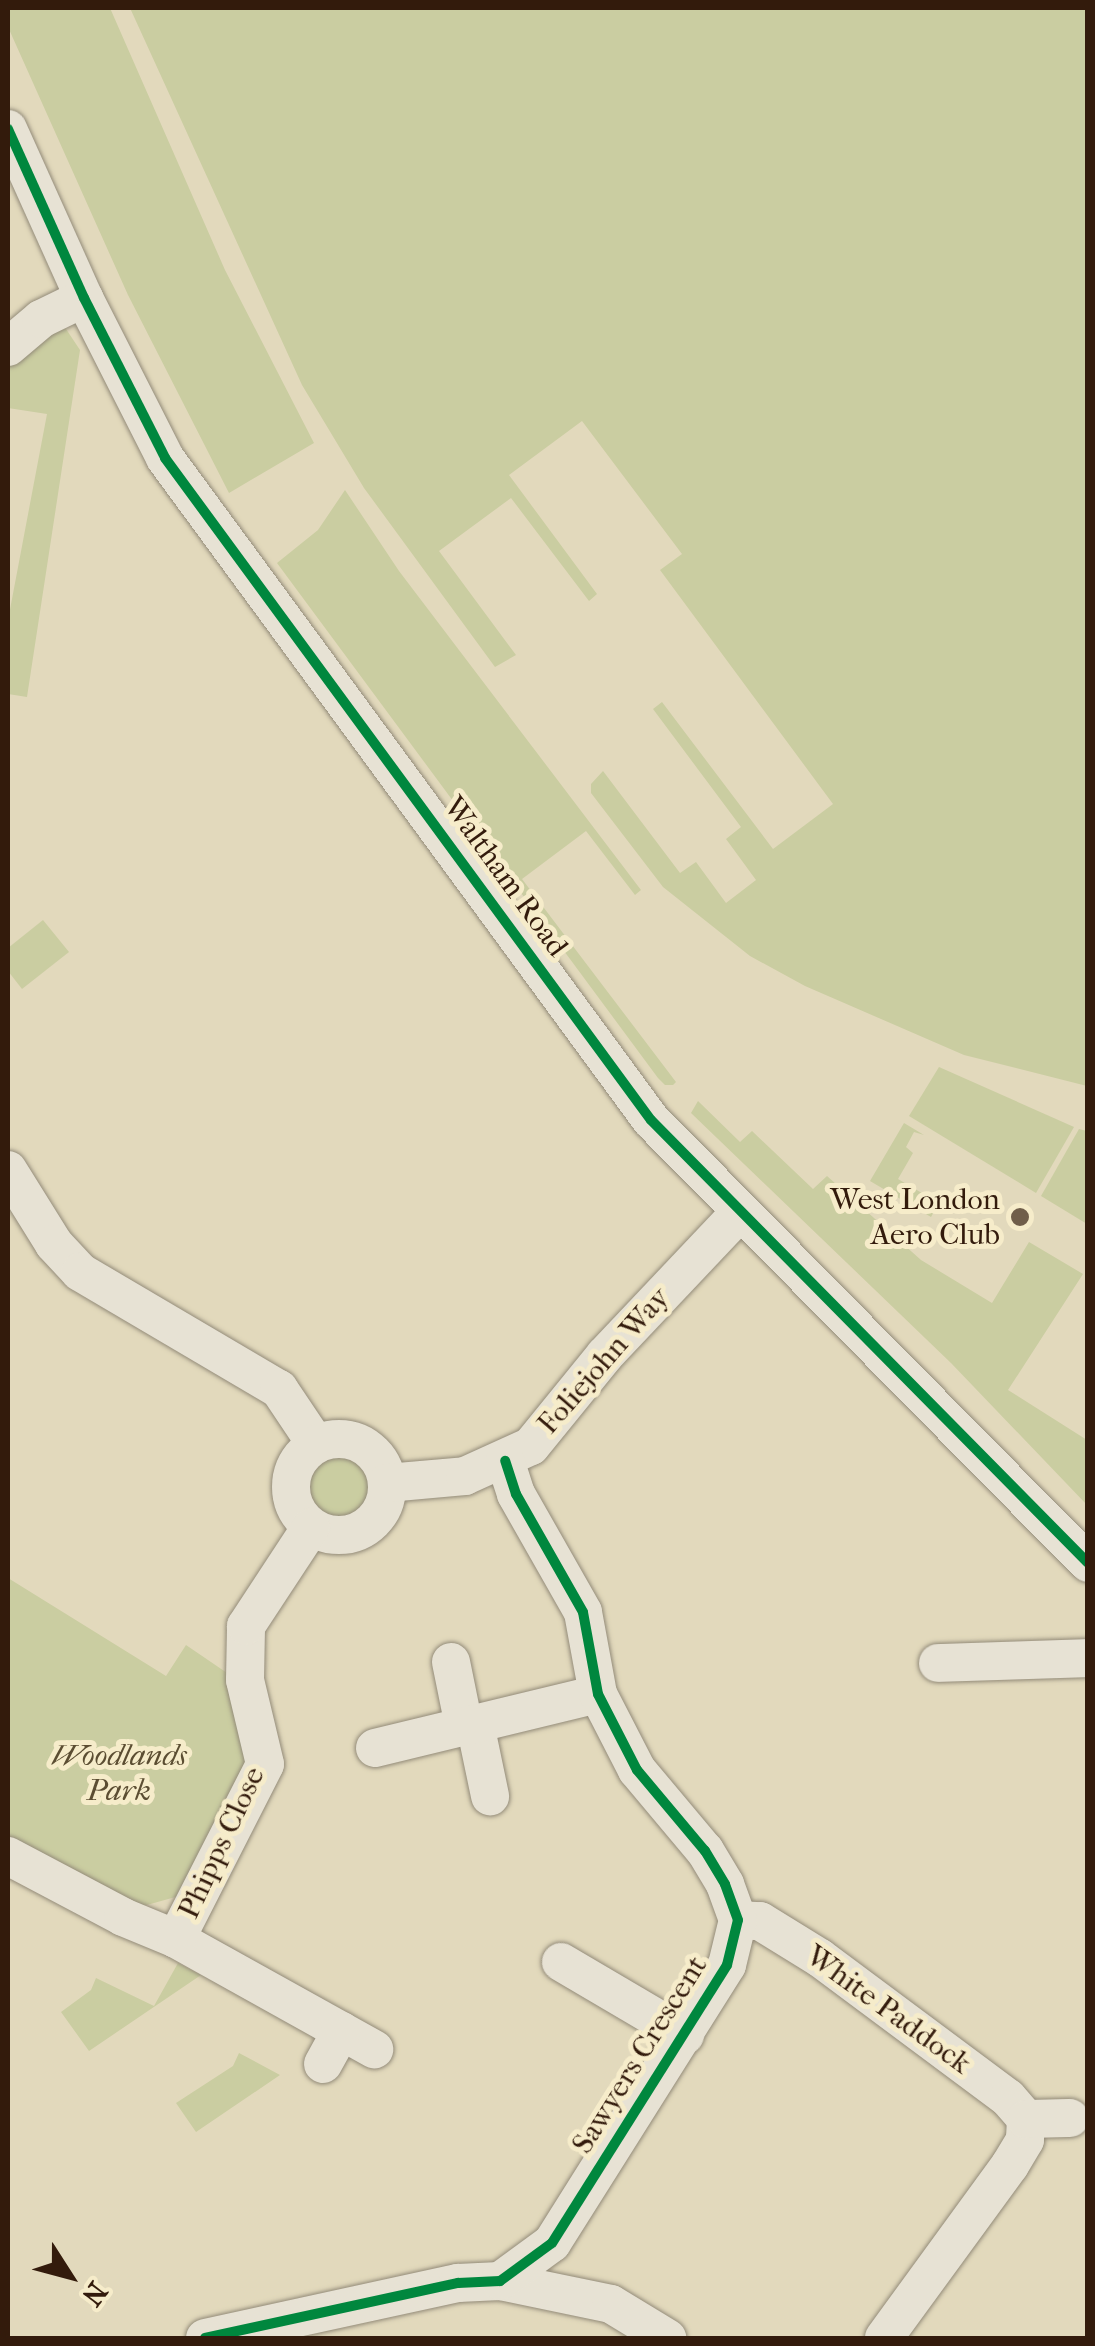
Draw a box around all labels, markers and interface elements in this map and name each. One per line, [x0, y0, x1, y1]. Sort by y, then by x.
street label: Waltham Road [435, 790, 575, 964]
place label: West London Aero Club [830, 1182, 1000, 1252]
marker: West London Aero Club [1009, 1206, 1031, 1228]
street label: Foliejohn Way [530, 1280, 678, 1442]
park label: Woodlands Park [51, 1738, 187, 1808]
street label: Phipps Close [171, 1761, 273, 1925]
street label: White Paddock [799, 1938, 977, 2082]
street label: Sawyers Crescent [565, 1950, 715, 2160]
north arrow [20, 2226, 120, 2326]
text: N [75, 2276, 114, 2312]

